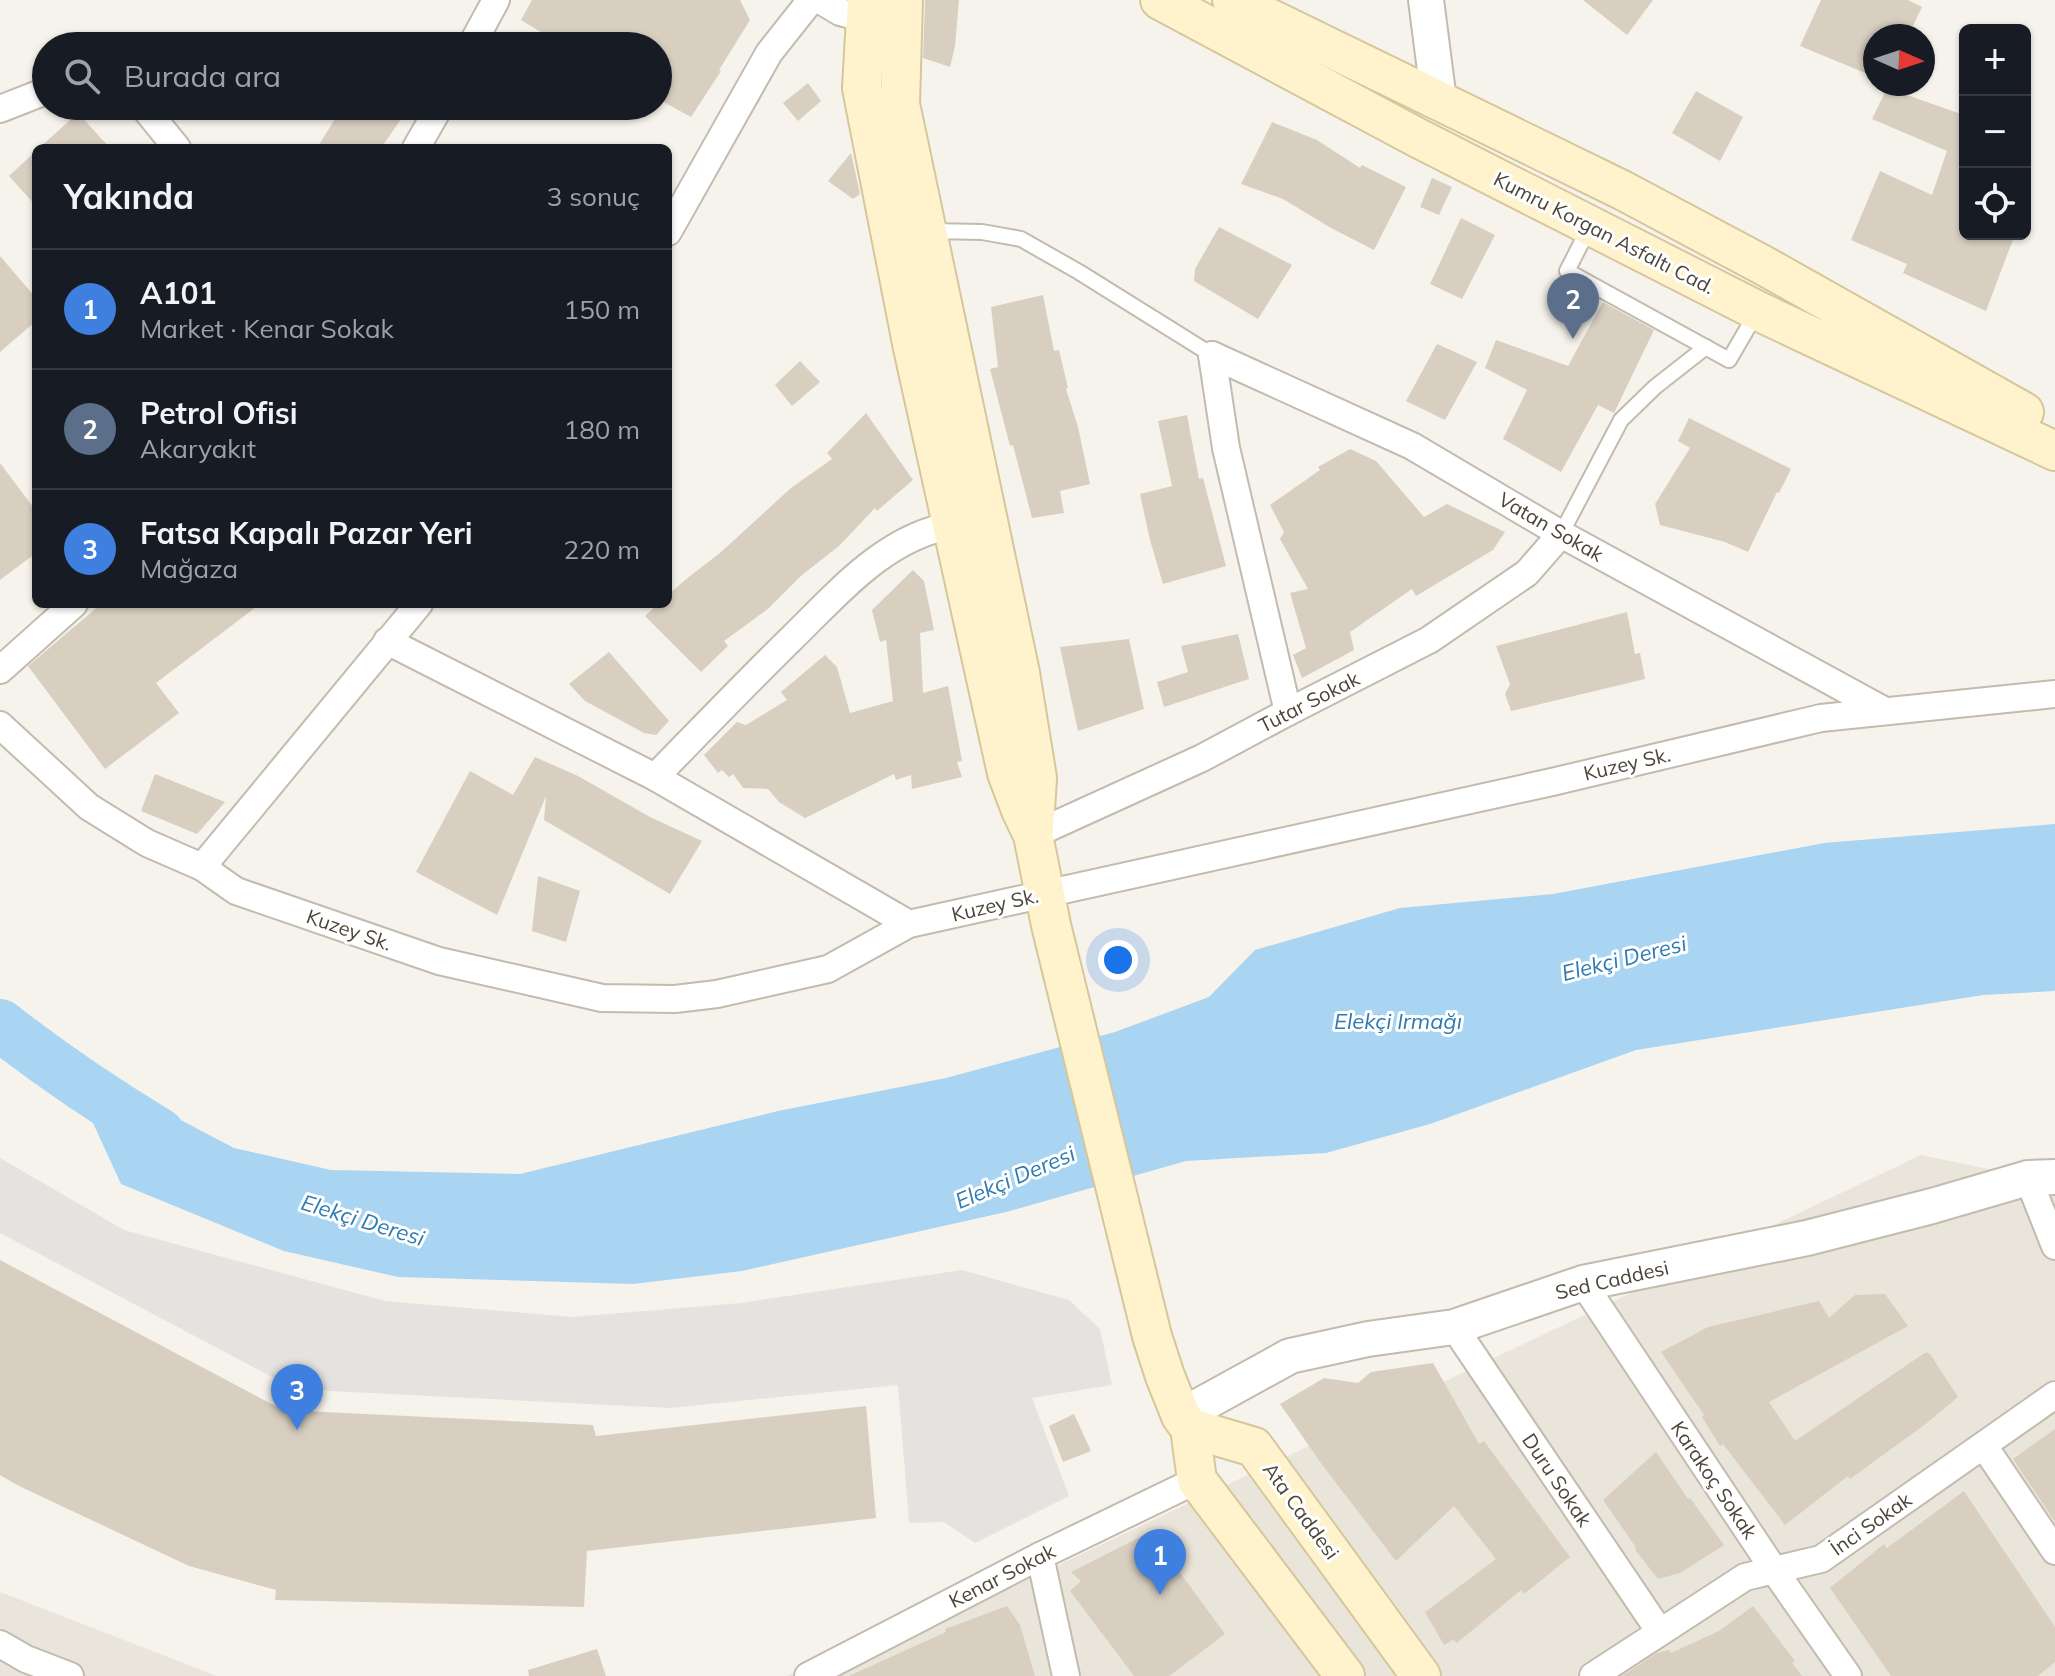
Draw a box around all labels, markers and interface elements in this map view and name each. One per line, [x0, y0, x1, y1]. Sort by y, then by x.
north arrow [1863, 24, 1935, 96]
map controls [1959, 24, 2031, 240]
button: + [1959, 24, 2031, 96]
search box [32, 32, 672, 120]
icon: search [60, 54, 104, 98]
text: Burada ara [124, 57, 281, 95]
button: − [1959, 96, 2031, 168]
street label: Kumru Korgan Asfaltı Cad. [1490, 166, 1719, 299]
button: locate [1959, 168, 2031, 240]
text: Yakında [64, 175, 194, 218]
text: 3 sonuç [547, 180, 640, 213]
pin: 2 [1547, 273, 1599, 339]
text: A101 [140, 274, 217, 312]
text: 1 [82, 293, 98, 326]
text: 150 m [564, 293, 640, 326]
text: Market · Kenar Sokak [140, 312, 394, 345]
text: Petrol Ofisi [140, 394, 298, 432]
text: 2 [82, 413, 98, 446]
text: 180 m [564, 413, 640, 446]
text: Akaryakıt [140, 432, 256, 465]
street label: Vatan Sokak [1494, 486, 1609, 567]
text: Fatsa Kapalı Pazar Yeri [140, 514, 473, 552]
text: 3 [82, 533, 98, 566]
text: 220 m [564, 533, 640, 566]
text: Mağaza [140, 552, 238, 585]
street label: Tutar Sokak [1254, 665, 1364, 738]
street label: Kuzey Sk. [1581, 741, 1673, 786]
street label: Kuzey Sk. [949, 882, 1041, 927]
street label: Kuzey Sk. [303, 903, 395, 956]
water label: Elekçi Deresi [1559, 929, 1690, 987]
your location [1098, 940, 1138, 980]
water label: Elekçi Irmağı [1334, 1007, 1462, 1035]
water label: Elekçi Deresi [951, 1139, 1080, 1215]
water label: Elekçi Deresi [298, 1188, 429, 1252]
street label: Sed Caddesi [1553, 1254, 1671, 1305]
pin: 3 [271, 1364, 323, 1430]
street label: Karakoç Sokak [1666, 1416, 1763, 1544]
street label: Duru Sokak [1517, 1428, 1598, 1532]
street label: Ata Caddesi [1258, 1457, 1345, 1564]
street label: İnci Sokak [1825, 1486, 1917, 1561]
pin: 1 [1134, 1529, 1186, 1595]
street label: Kenar Sokak [944, 1538, 1060, 1613]

